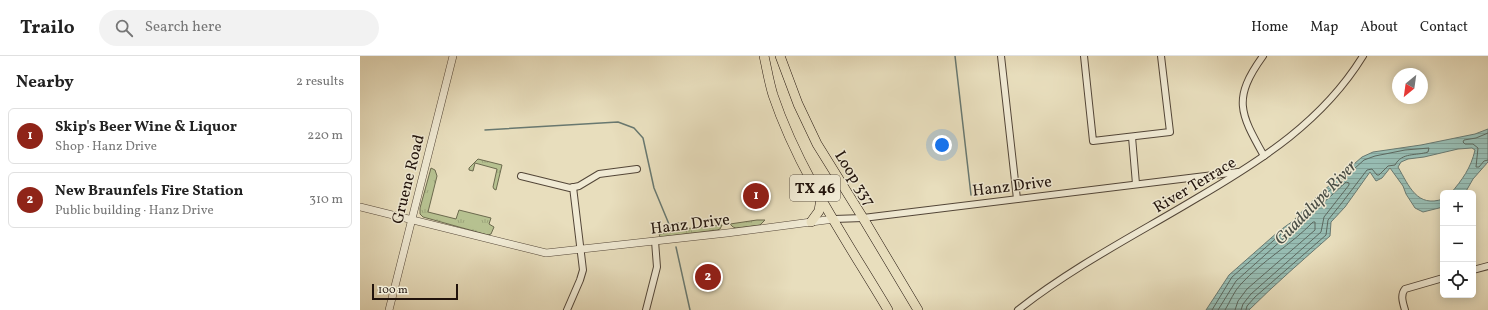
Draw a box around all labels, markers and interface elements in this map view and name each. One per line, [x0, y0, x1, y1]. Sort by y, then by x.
search box [99, 10, 379, 46]
text: Trailo [20, 15, 75, 41]
icon: search [113, 17, 135, 39]
text: Search here [145, 17, 222, 38]
text: Home [1251, 18, 1288, 37]
text: Map [1310, 18, 1338, 37]
text: About [1360, 18, 1398, 37]
text: Contact [1420, 18, 1468, 37]
north arrow [1392, 68, 1428, 104]
text: Nearby [16, 71, 74, 94]
text: 2 results [296, 73, 344, 91]
text: Skip's Beer Wine & Liquor [55, 117, 237, 138]
text: 1 [27, 127, 33, 145]
text: 220 m [307, 127, 343, 145]
street label: Gruene Road [387, 132, 431, 227]
your location [932, 135, 952, 155]
text: Shop · Hanz Drive [55, 138, 157, 156]
street label: Loop 337 [828, 147, 880, 212]
street label: River Terrace [1150, 152, 1241, 219]
water label: Guadalupe River [1270, 155, 1363, 251]
street label: Hanz Drive [971, 171, 1053, 203]
road number: TX 46 [790, 175, 840, 201]
text: New Braunfels Fire Station [55, 181, 243, 202]
pin: 1 [743, 181, 769, 211]
map controls [1440, 190, 1476, 298]
button: + [1440, 190, 1476, 226]
text: 2 [27, 191, 33, 209]
text: 310 m [309, 191, 343, 209]
text: Public building · Hanz Drive [55, 202, 214, 220]
street label: Hanz Drive [649, 209, 731, 241]
button: − [1440, 226, 1476, 262]
pin: 2 [695, 262, 721, 292]
button: locate [1440, 262, 1476, 298]
scale bar [372, 282, 458, 301]
text: 100 m [378, 283, 408, 298]

